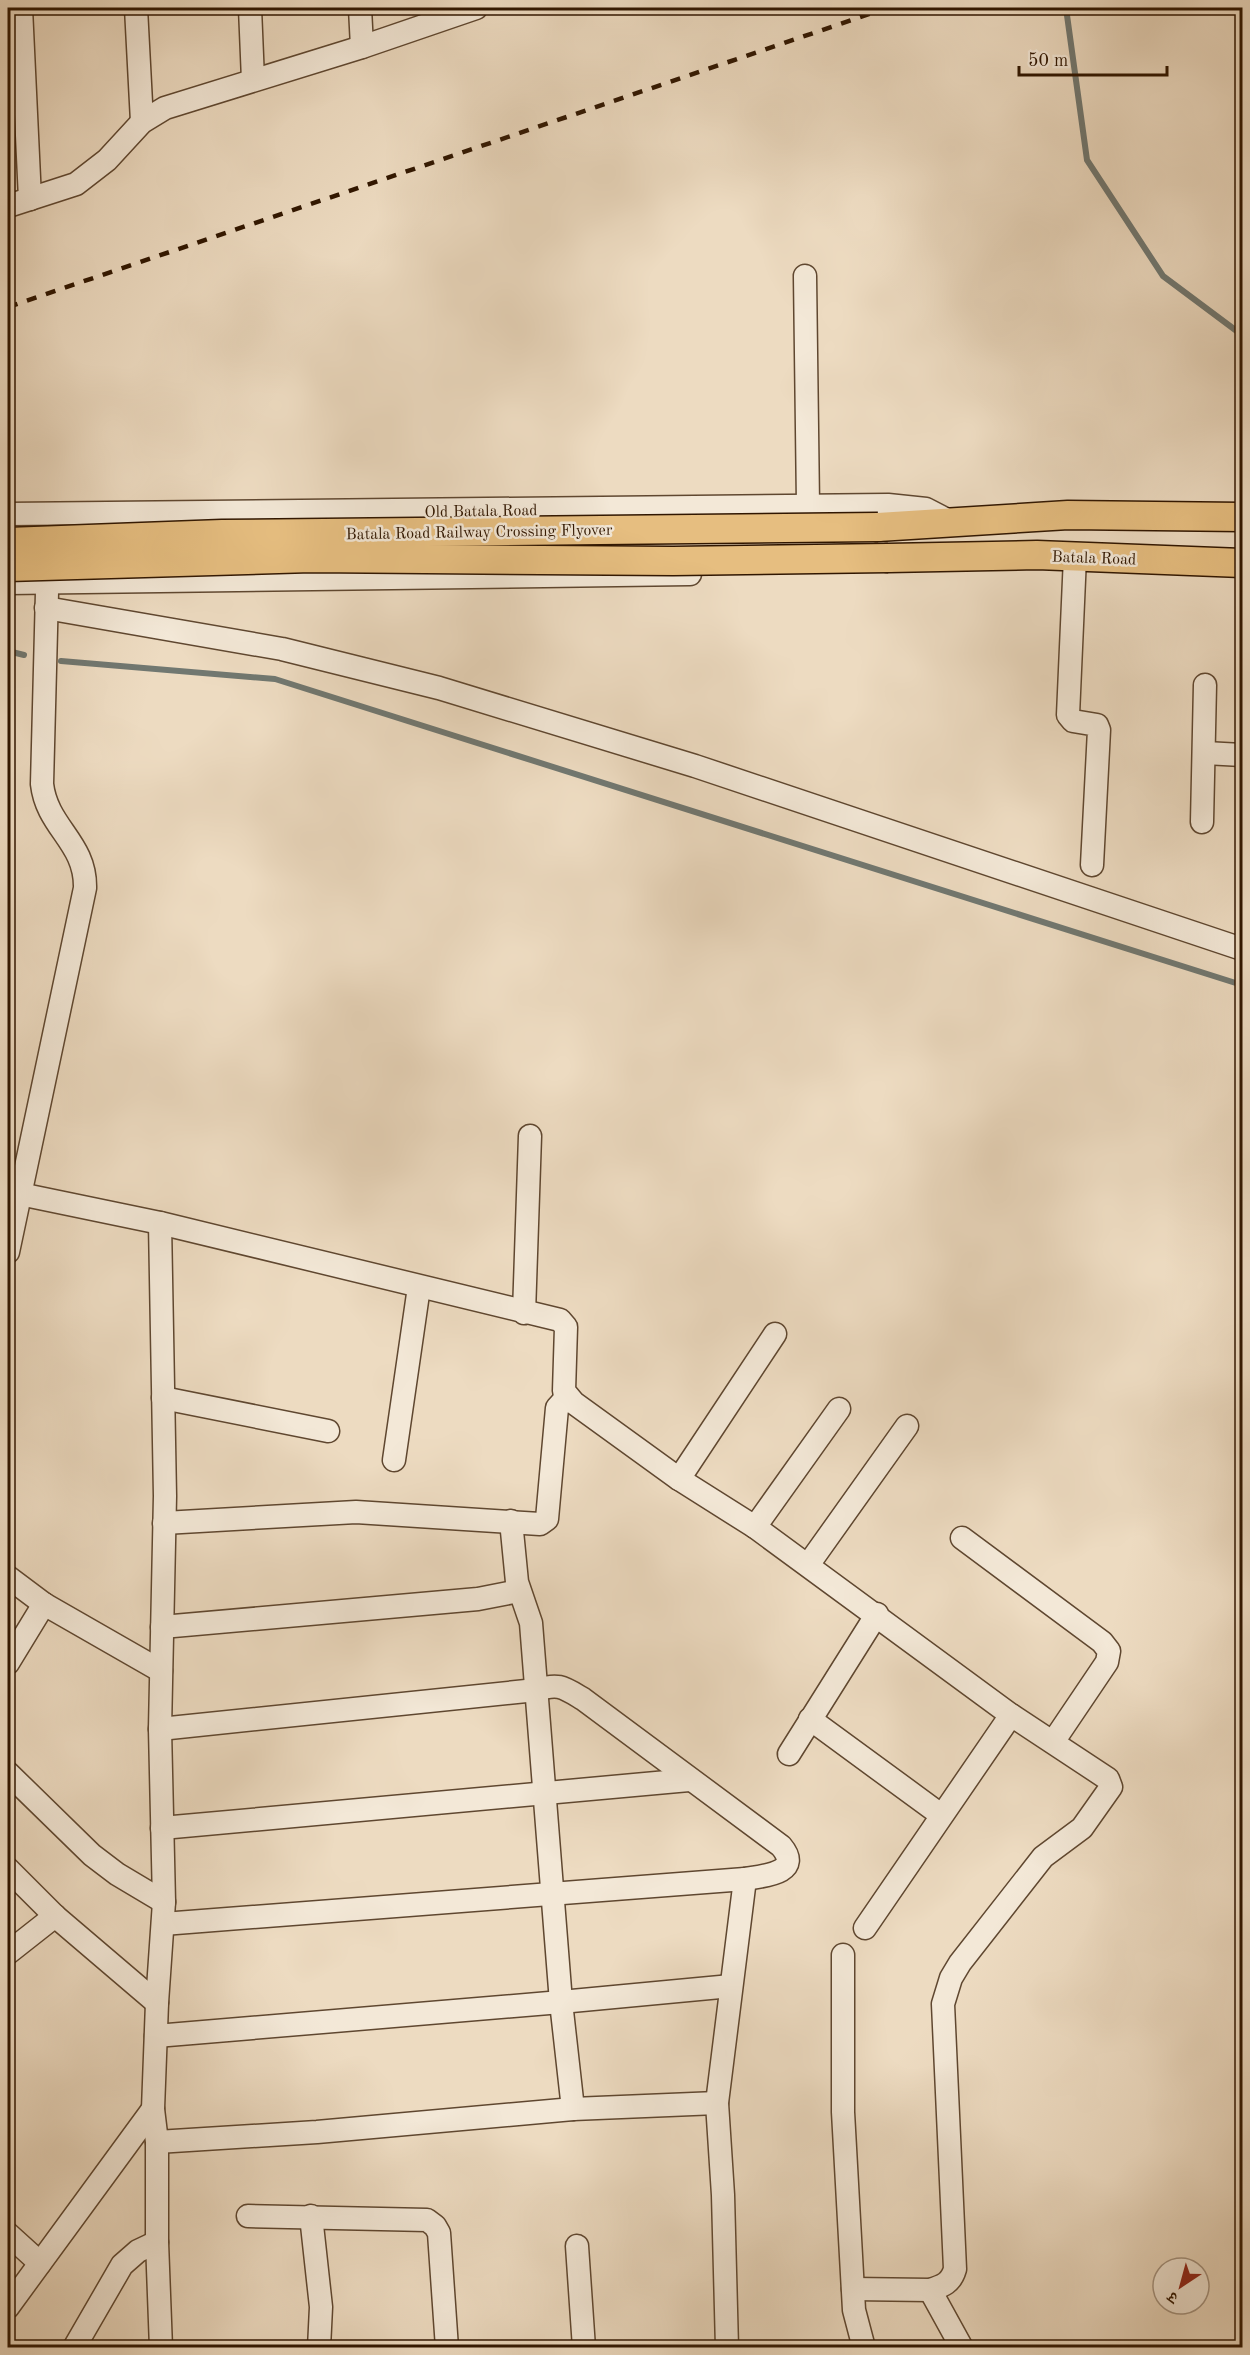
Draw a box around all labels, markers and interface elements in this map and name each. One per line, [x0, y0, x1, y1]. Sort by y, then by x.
scale bar [1019, 39, 1168, 77]
text: 50 m [1028, 52, 1068, 70]
street label: Old Batala Road [424, 503, 538, 521]
street label: Batala Road Railway Crossing Flyover [346, 523, 613, 543]
street label: Batala Road [1051, 550, 1137, 568]
north arrow [1151, 2256, 1211, 2316]
text: उ [1164, 2287, 1182, 2306]

